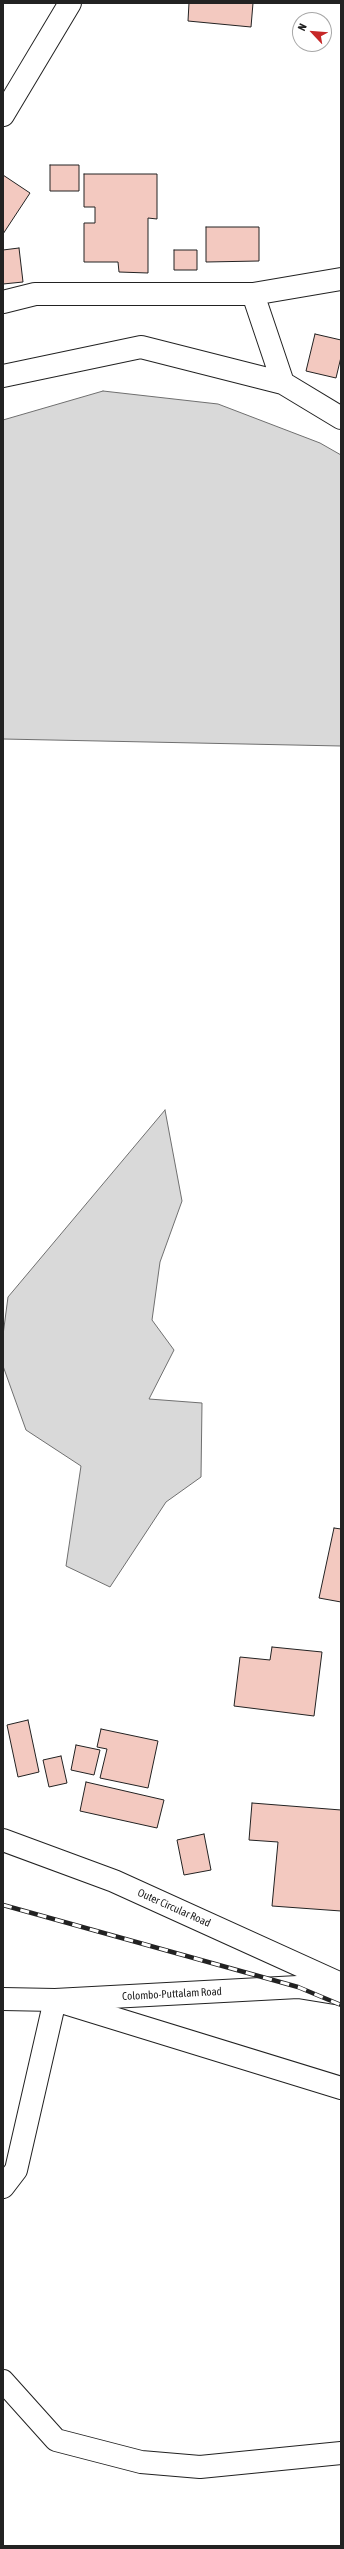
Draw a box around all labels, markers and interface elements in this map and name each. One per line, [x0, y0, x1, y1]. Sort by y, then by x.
north arrow [292, 12, 332, 52]
text: N [295, 22, 309, 33]
street label: Outer Circular Road [135, 1886, 213, 1930]
street label: Colombo-Puttalam Road [122, 1985, 222, 2003]

